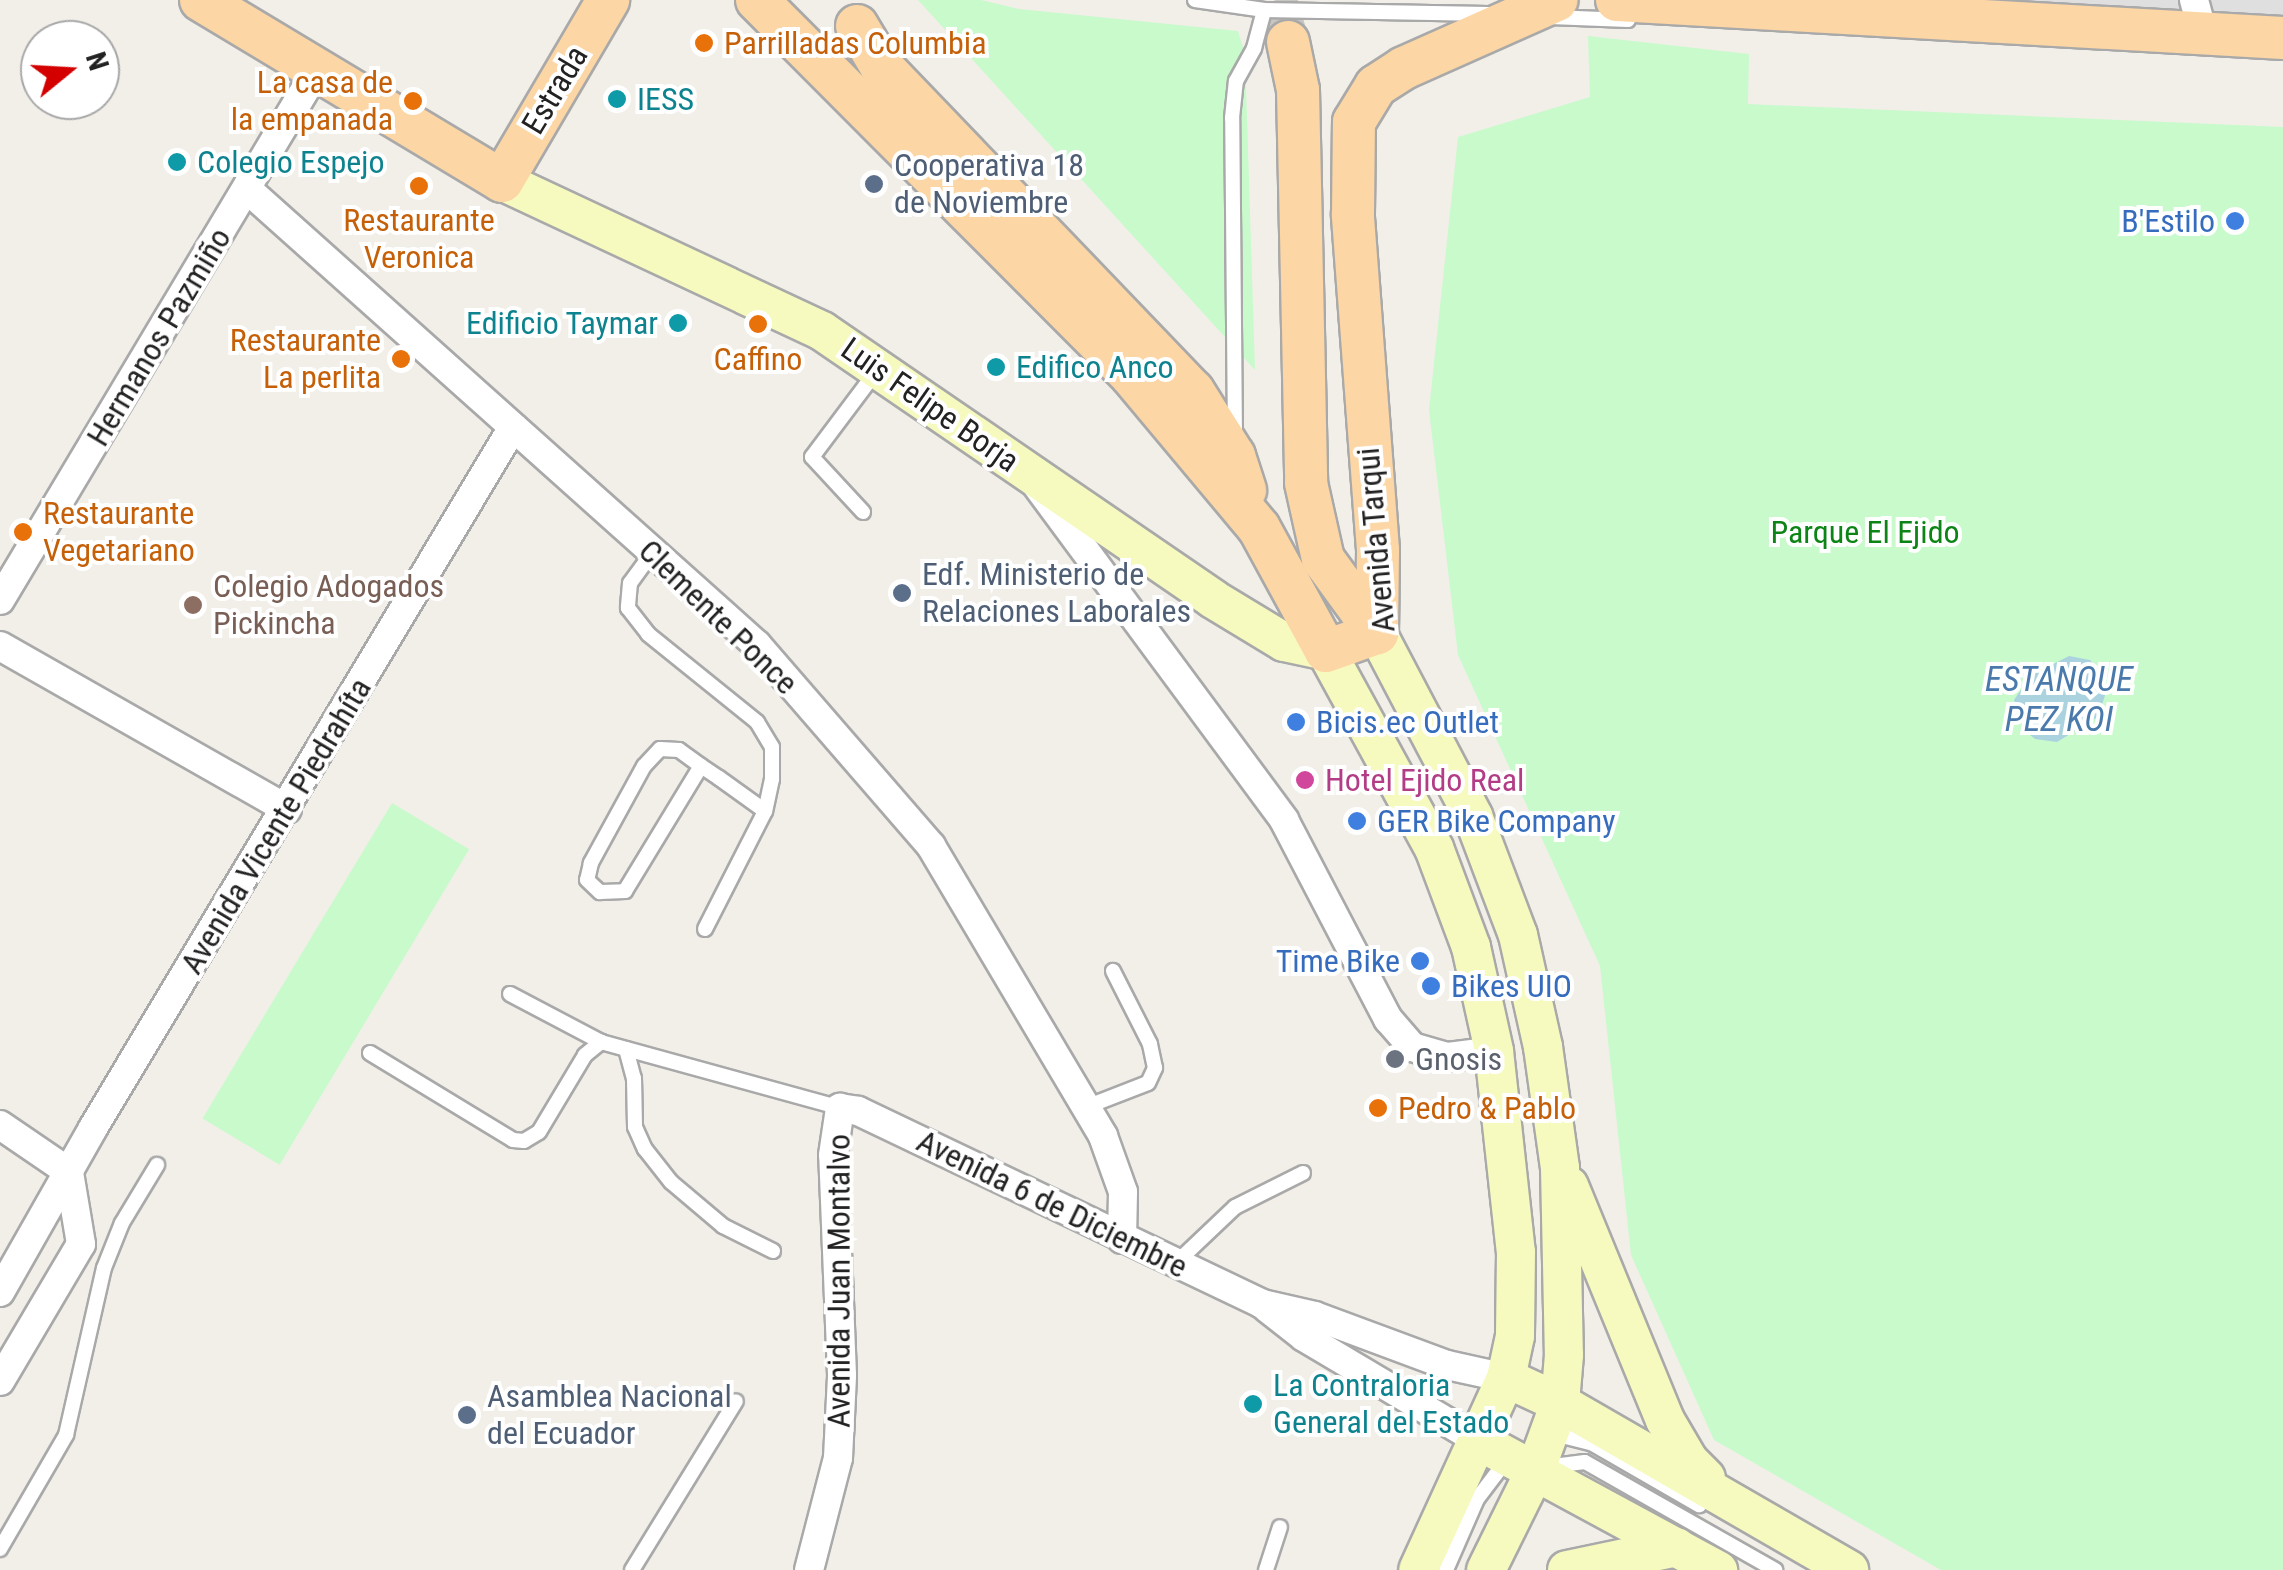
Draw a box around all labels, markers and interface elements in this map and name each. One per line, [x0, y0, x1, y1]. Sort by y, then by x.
north arrow [20, 20, 120, 120]
place label: Parrilladas Columbia [724, 24, 986, 62]
marker: Parrilladas Columbia [693, 32, 715, 54]
street label: Estrada [514, 39, 596, 141]
text: N [79, 48, 115, 74]
place label: La casa de la empanada [231, 64, 393, 139]
place label: IESS [637, 80, 694, 118]
marker: IESS [606, 88, 628, 110]
marker: La casa de la empanada [402, 90, 424, 112]
place label: Colegio Espejo [197, 143, 385, 181]
place label: Cooperativa 18 de Noviembre [894, 147, 1084, 222]
marker: Colegio Espejo [166, 151, 188, 173]
marker: Cooperativa 18 de Noviembre [863, 173, 885, 195]
marker: Restaurante Veronica [408, 175, 430, 197]
place label: Restaurante Veronica [343, 202, 495, 277]
place label: B'Estilo [2121, 202, 2215, 240]
marker: B'Estilo [2224, 210, 2246, 232]
street label: Hermanos Pazmiño [79, 221, 239, 453]
place label: Edificio Taymar [465, 304, 658, 342]
marker: Edificio Taymar [667, 312, 689, 334]
marker: Caffino [747, 313, 769, 335]
place label: Restaurante La perlita [230, 322, 381, 397]
street label: Luis Felipe Borja [834, 330, 1026, 480]
place label: Caffino [714, 340, 802, 378]
marker: Restaurante La perlita [390, 348, 412, 370]
place label: Edifico Anco [1016, 348, 1174, 386]
marker: Edifico Anco [985, 356, 1007, 378]
street label: Avenida Tarqui [1349, 446, 1403, 634]
place label: Restaurante Vegetariano [43, 495, 195, 570]
park label: Parque El Ejido [1770, 513, 1960, 551]
marker: Restaurante Vegetariano [12, 521, 34, 543]
street label: Clemente Ponce [631, 532, 805, 702]
place label: Edf. Ministerio de Relaciones Laborales [922, 556, 1191, 631]
place label: Colegio Adogados Pickincha [213, 568, 444, 643]
marker: Edf. Ministerio de Relaciones Laborales [891, 582, 913, 604]
marker: Colegio Adogados Pickincha [182, 594, 204, 616]
water label: ESTANQUE PEZ KOI [1985, 659, 2133, 741]
street label: Avenida Vicente Piedrahíta [172, 671, 380, 981]
place label: Bicis.ec Outlet [1316, 703, 1499, 741]
marker: Bicis.ec Outlet [1285, 711, 1307, 733]
place label: Hotel Ejido Real [1325, 761, 1524, 799]
marker: Hotel Ejido Real [1294, 769, 1316, 791]
place label: GER Bike Company [1377, 802, 1616, 840]
marker: GER Bike Company [1346, 810, 1368, 832]
place label: Time Bike [1276, 942, 1400, 980]
marker: Time Bike [1409, 950, 1431, 972]
place label: Bikes UIO [1451, 967, 1572, 1005]
marker: Bikes UIO [1420, 975, 1442, 997]
place label: Gnosis [1415, 1040, 1502, 1078]
marker: Gnosis [1384, 1048, 1406, 1070]
place label: Pedro & Pablo [1398, 1089, 1576, 1127]
marker: Pedro & Pablo [1367, 1097, 1389, 1119]
street label: Avenida 6 de Diciembre [911, 1122, 1193, 1286]
street label: Avenida Juan Montalvo [820, 1134, 858, 1428]
place label: La Contraloria General del Estado [1273, 1367, 1509, 1442]
place label: Asamblea Nacional del Ecuador [487, 1378, 732, 1453]
marker: La Contraloria General del Estado [1242, 1393, 1264, 1415]
marker: Asamblea Nacional del Ecuador [456, 1404, 478, 1426]

